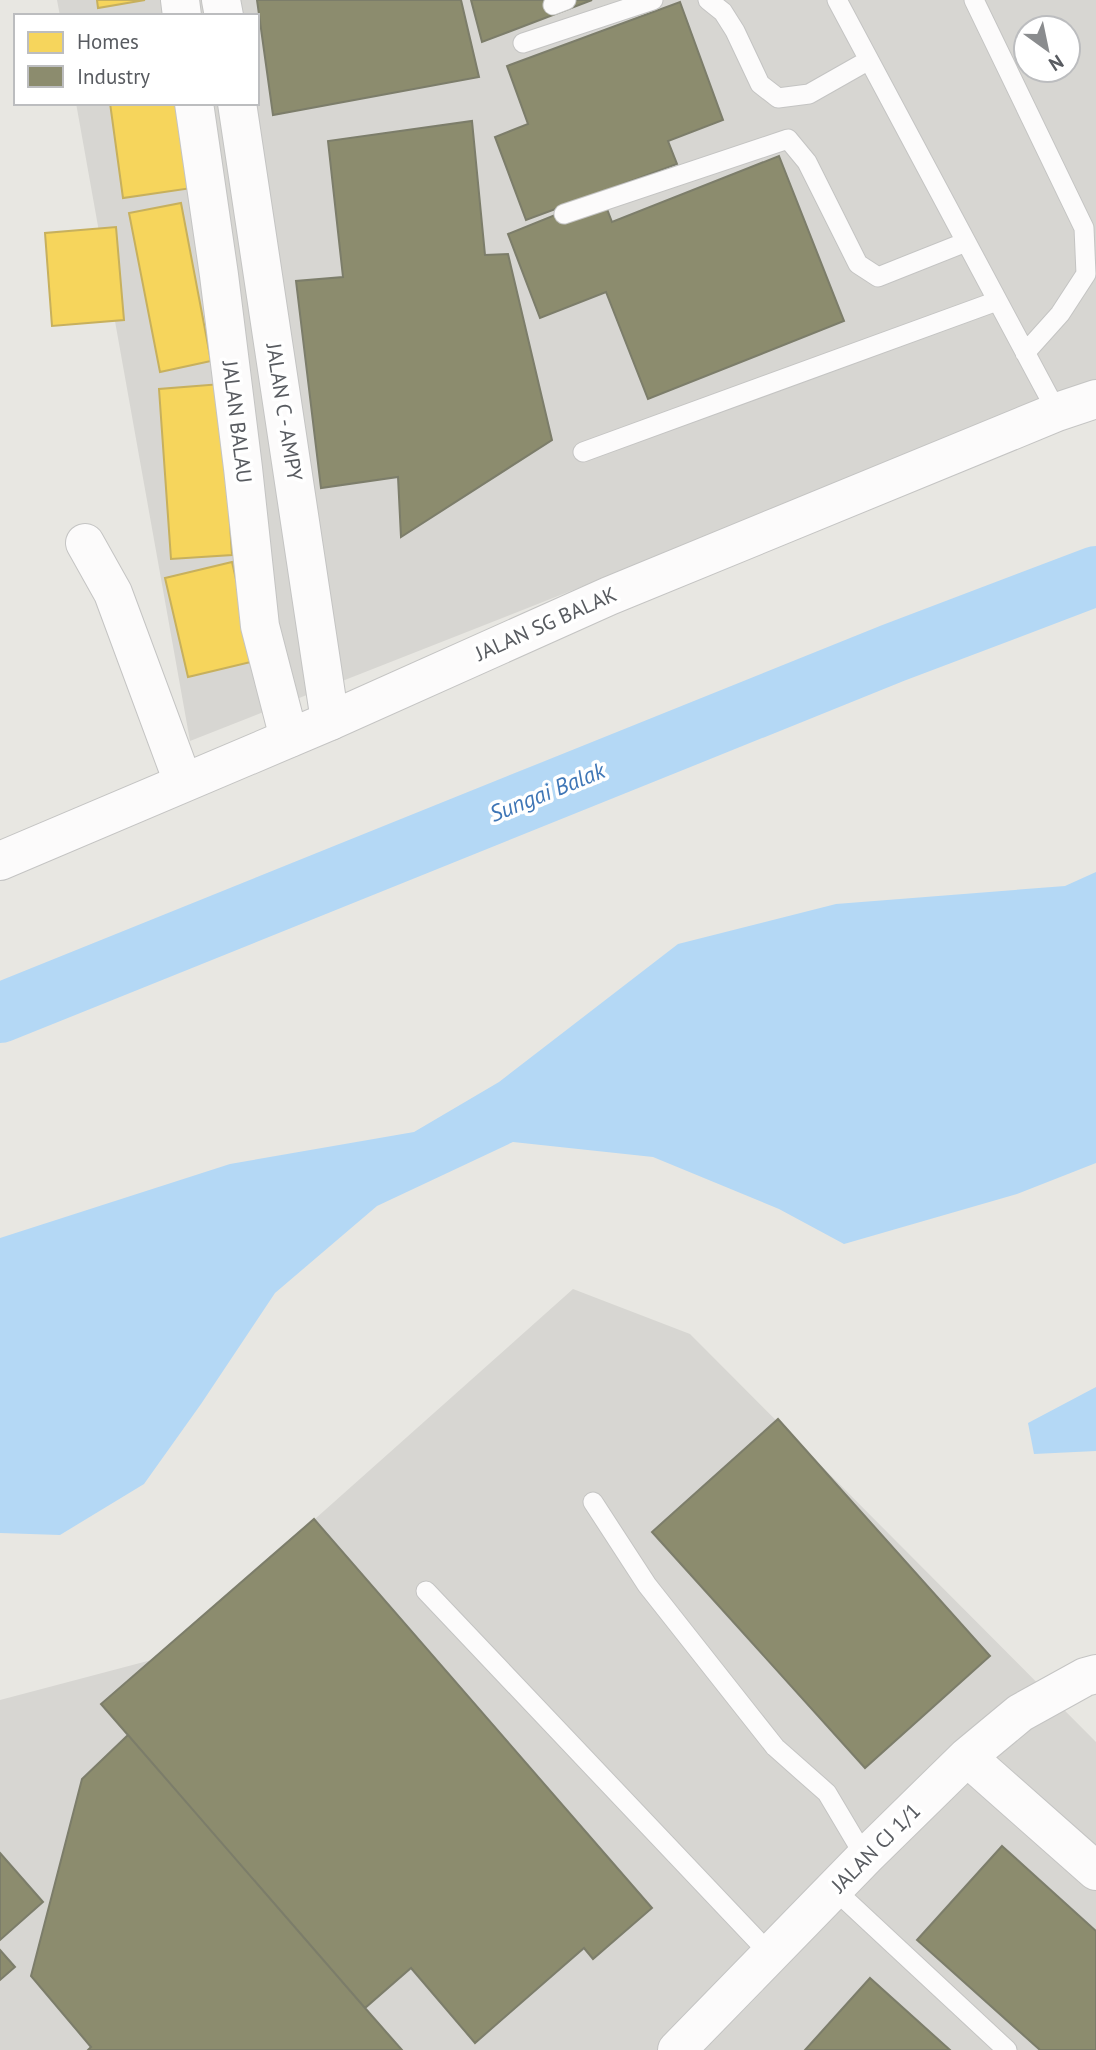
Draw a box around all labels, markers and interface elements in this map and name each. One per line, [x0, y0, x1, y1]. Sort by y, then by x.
legend [14, 14, 259, 105]
north arrow [1012, 14, 1082, 84]
text: Homes [77, 28, 139, 55]
text: N [1044, 50, 1068, 77]
text: Industry [77, 63, 150, 90]
street label: JALAN C - AMPY [260, 340, 309, 483]
street label: JALAN BALAU [216, 358, 258, 485]
street label: JALAN SG BALAK [470, 580, 621, 667]
water label: Sungai Balak [485, 755, 610, 828]
street label: JALAN CJ 1/1 [825, 1797, 926, 1899]

